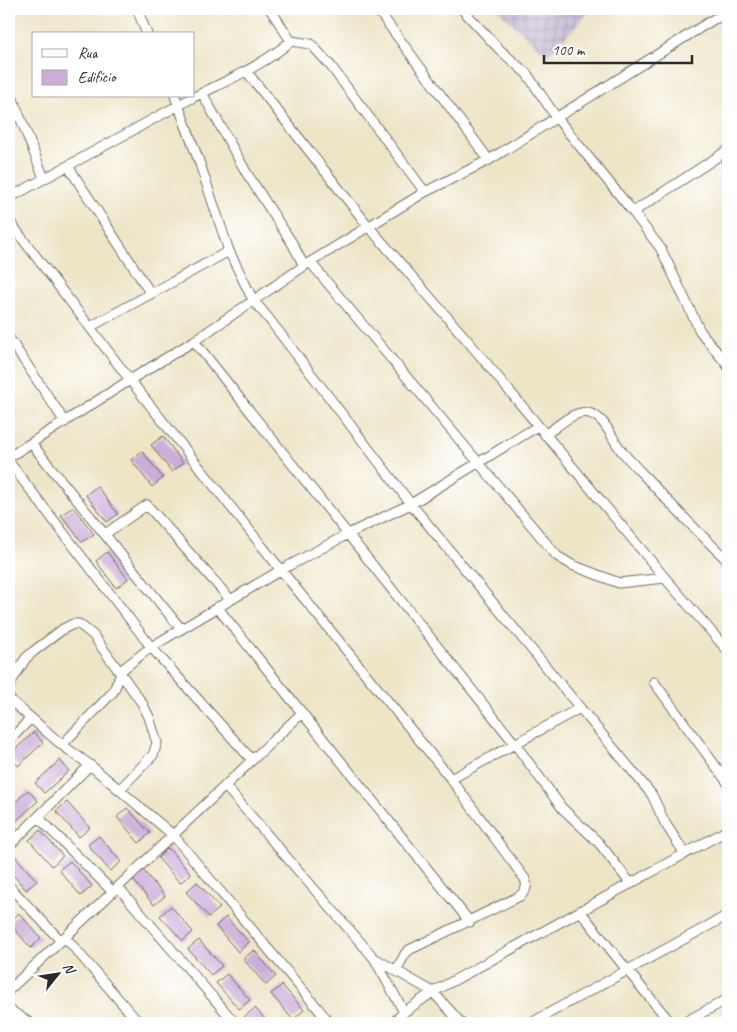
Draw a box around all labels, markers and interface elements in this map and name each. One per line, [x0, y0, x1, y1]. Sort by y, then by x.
legend [32, 32, 195, 98]
scale bar [544, 32, 692, 64]
text: 100 m [552, 41, 586, 60]
text: Rua [78, 44, 98, 63]
text: Edifício [78, 68, 117, 87]
north arrow [32, 950, 82, 1000]
text: N [59, 960, 80, 978]

